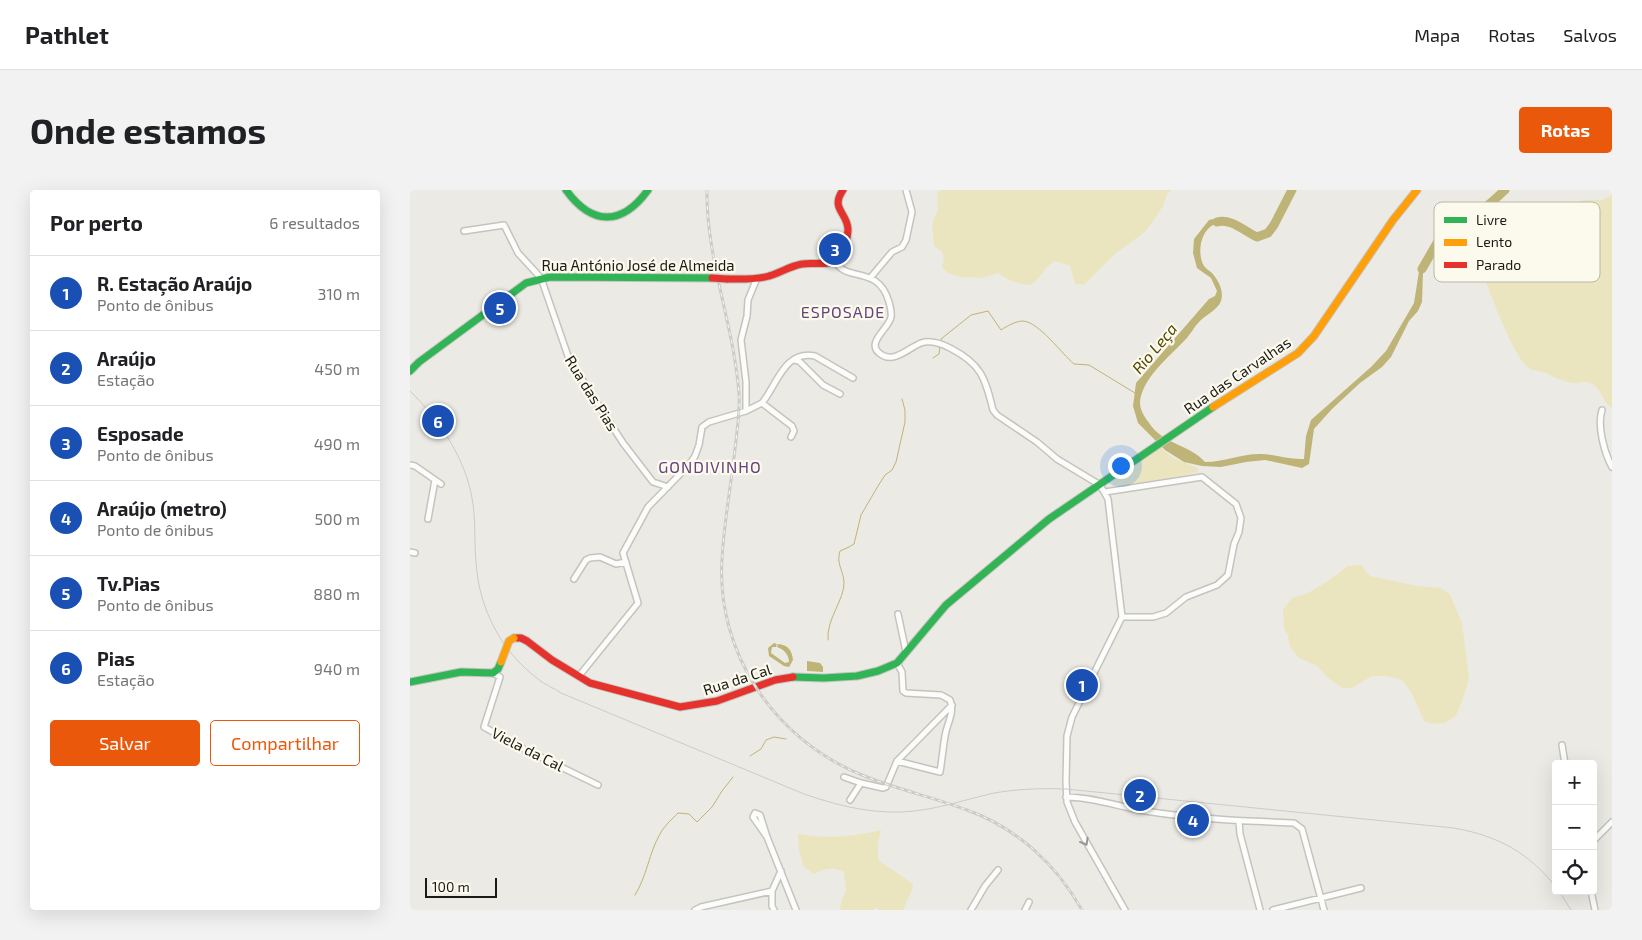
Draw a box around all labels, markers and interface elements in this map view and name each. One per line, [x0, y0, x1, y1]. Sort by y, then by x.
text: Pathlet [25, 20, 109, 49]
text: Mapa [1414, 24, 1460, 46]
text: Rotas [1488, 24, 1535, 46]
text: Salvos [1563, 24, 1617, 46]
button: Rotas [1519, 107, 1612, 153]
text: Onde estamos [30, 109, 266, 151]
legend [1434, 202, 1600, 282]
text: Por perto [50, 210, 143, 235]
text: Livre [1476, 211, 1507, 228]
text: 6 resultados [269, 213, 360, 232]
pin: 3 [819, 230, 851, 268]
text: Lento [1476, 233, 1512, 250]
street label: Rua António José de Almeida [541, 256, 735, 274]
text: Parado [1476, 256, 1521, 273]
text: R. Estação Araújo [97, 272, 252, 295]
text: 1 [63, 284, 69, 303]
text: 310 m [318, 284, 360, 303]
pin: 5 [484, 289, 516, 327]
text: Ponto de ônibus [97, 295, 214, 314]
district label: ESPOSADE [801, 302, 885, 321]
water label: Rio Leça [1127, 319, 1181, 378]
street label: Rua das Carvalhas [1180, 333, 1294, 417]
text: Araújo [97, 347, 156, 370]
street label: Rua das Pias [562, 352, 622, 434]
text: 2 [61, 359, 71, 378]
text: 450 m [314, 359, 360, 378]
text: Estação [97, 370, 155, 389]
pin: 6 [422, 402, 454, 440]
text: Esposade [97, 422, 184, 445]
text: 3 [61, 434, 71, 453]
text: 490 m [314, 434, 360, 453]
text: Ponto de ônibus [97, 445, 214, 464]
your location [1108, 453, 1134, 479]
district label: GONDIVINHO [658, 457, 762, 476]
text: Araújo (metro) [97, 497, 227, 520]
text: 4 [61, 509, 71, 528]
text: 500 m [315, 509, 360, 528]
text: Ponto de ônibus [97, 520, 214, 539]
text: Tv.Pias [97, 572, 160, 595]
text: 5 [62, 584, 70, 603]
text: 880 m [313, 584, 360, 603]
text: Ponto de ônibus [97, 595, 214, 614]
text: Pias [97, 647, 135, 670]
text: 6 [61, 659, 71, 678]
text: 940 m [314, 659, 360, 678]
street label: Rua da Cal [701, 659, 774, 699]
pin: 1 [1066, 666, 1098, 704]
text: Estação [97, 670, 155, 689]
button: Salvar [50, 720, 200, 766]
button: Compartilhar [210, 720, 360, 766]
street label: Viela da Cal [489, 723, 567, 775]
map controls [1552, 760, 1597, 895]
button: + [1552, 760, 1597, 805]
pin: 2 [1124, 776, 1156, 814]
pin: 4 [1177, 801, 1209, 839]
button: − [1552, 805, 1597, 850]
one-way arrow [1079, 836, 1089, 845]
button: locate [1552, 850, 1597, 895]
scale bar [425, 875, 498, 898]
text: 100 m [432, 878, 470, 895]

